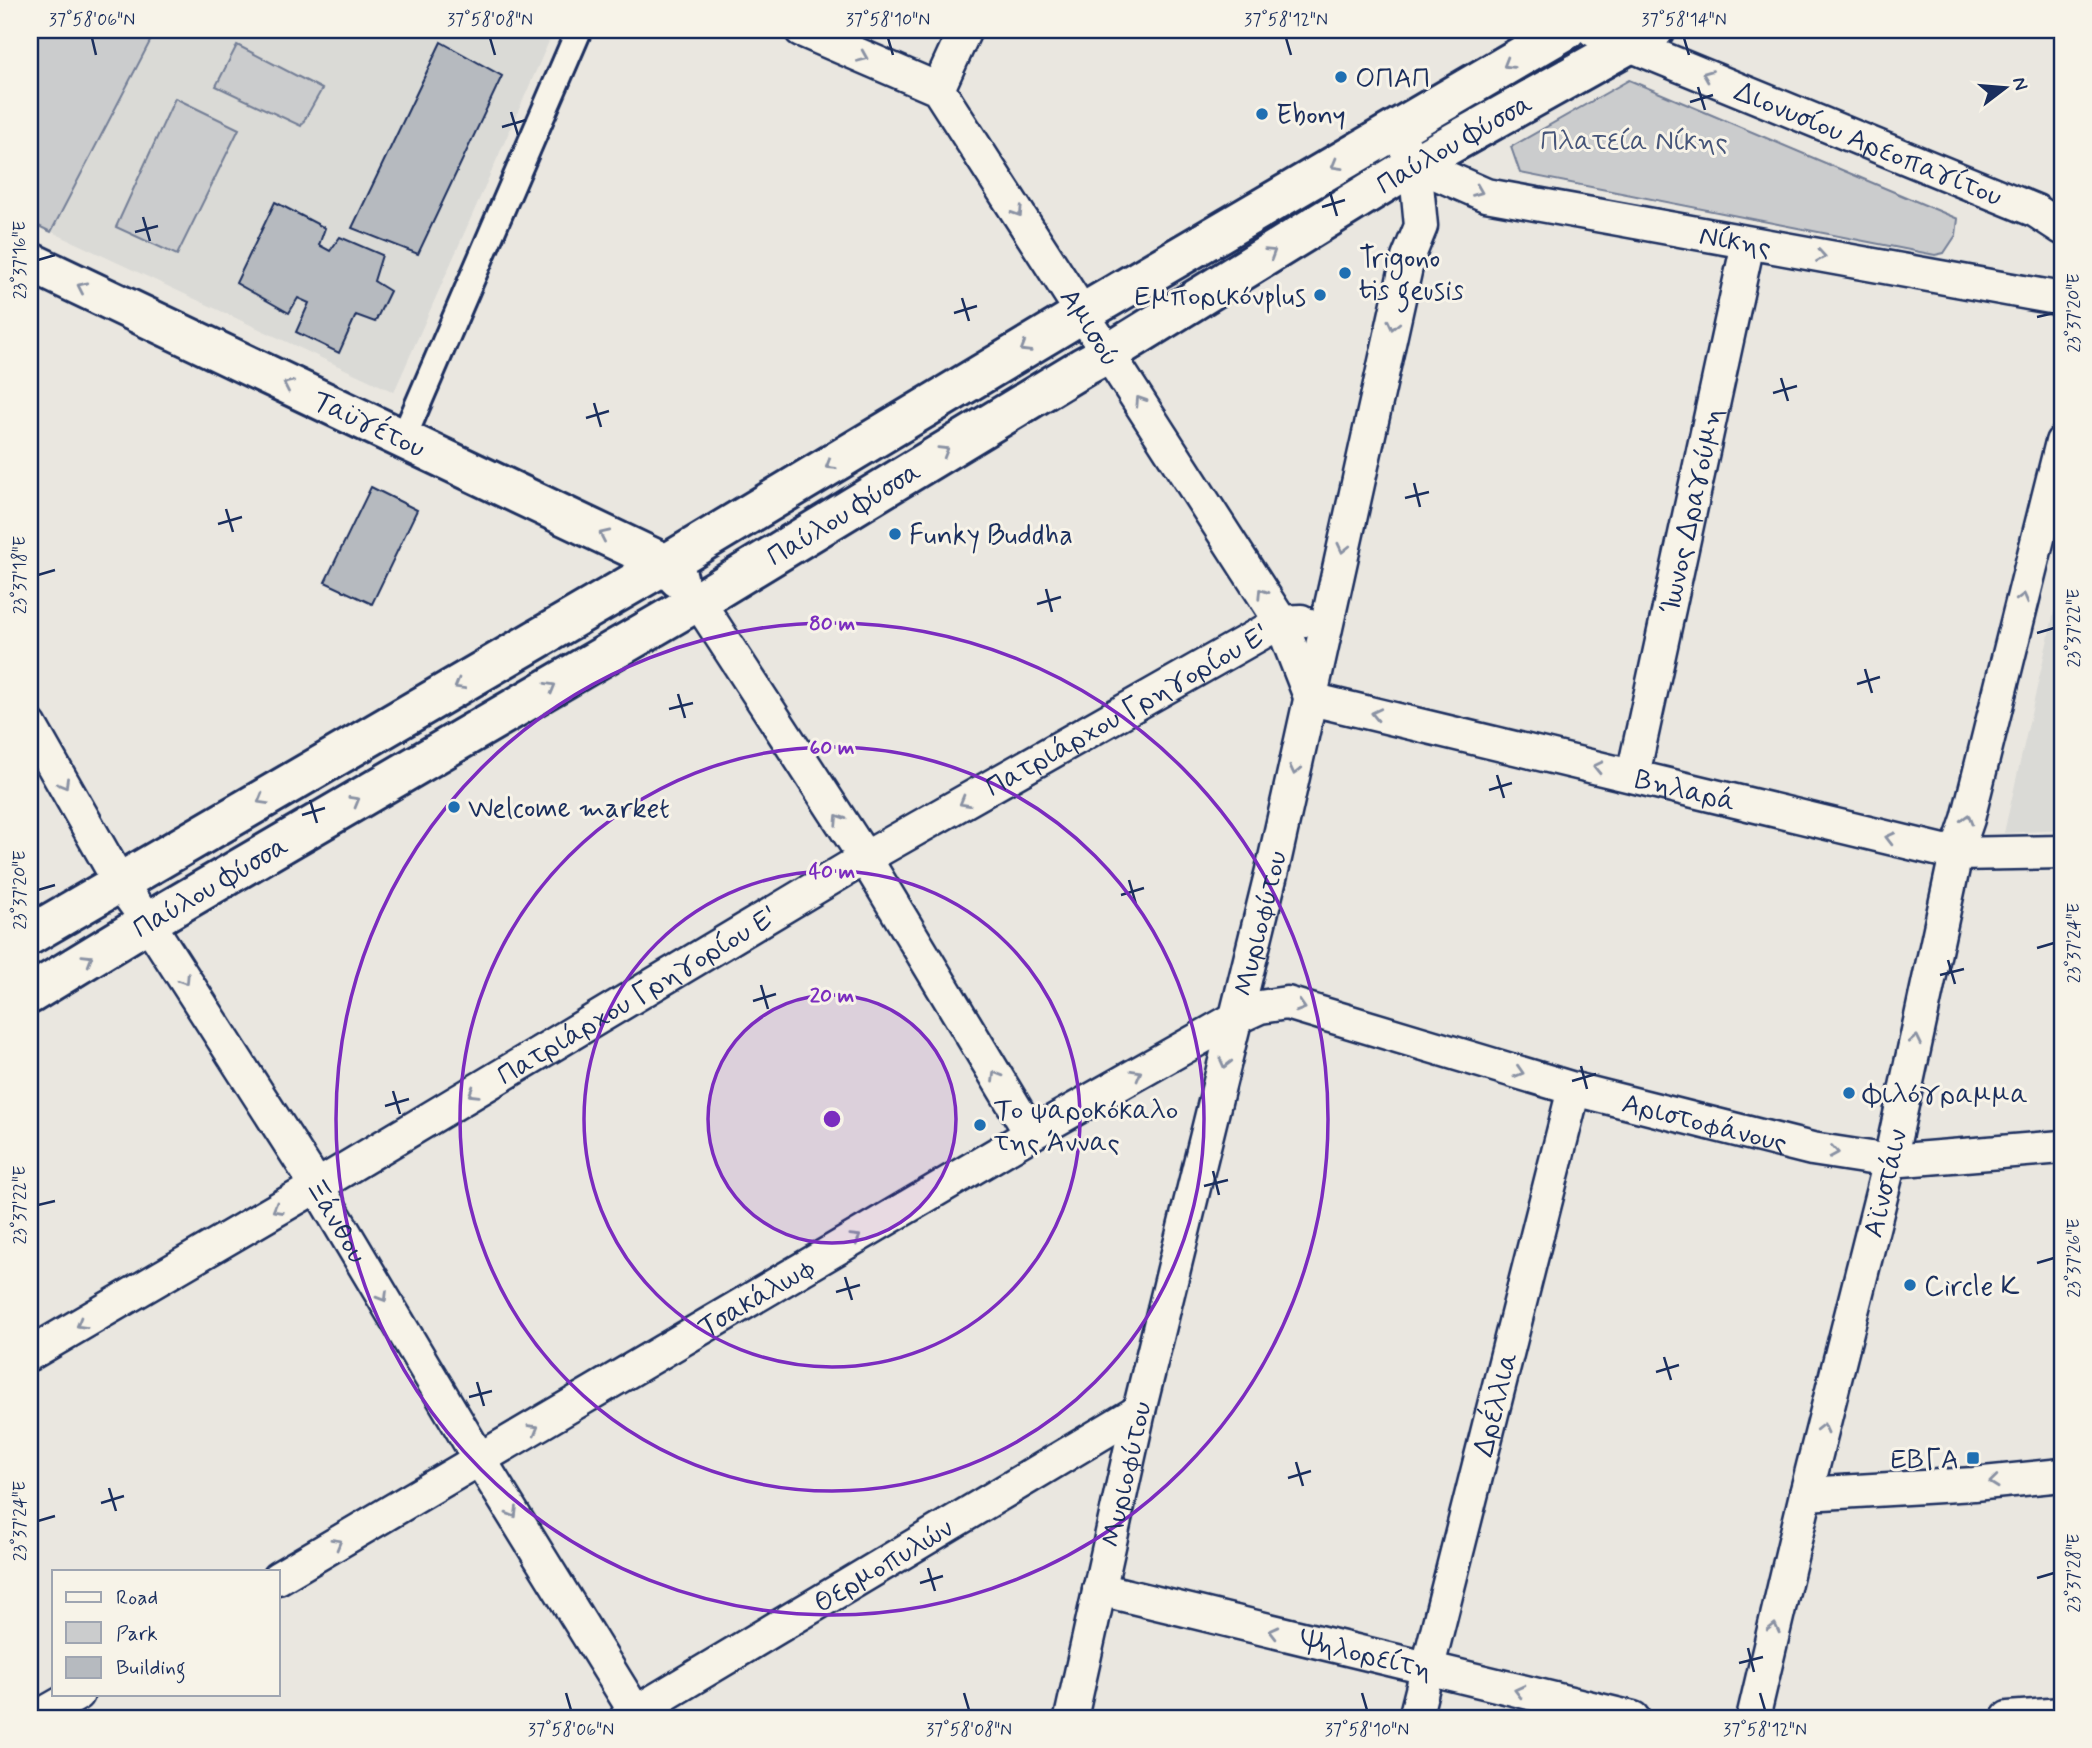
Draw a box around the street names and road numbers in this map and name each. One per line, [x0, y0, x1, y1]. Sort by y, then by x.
street label: Διονυσίου Αρεοπαγίτου [1729, 74, 2007, 216]
street label: Παύλου Φύσσα [1370, 86, 1540, 204]
street label: Νίκης [1696, 218, 1774, 267]
street label: Αμισού [1050, 282, 1128, 374]
street label: Ταϋγέτου [306, 383, 431, 468]
street label: Ίωνος Δραγούμη [1652, 404, 1733, 617]
street label: Παύλου Φύσσα [760, 454, 929, 576]
street label: Πατριάρχου Γρηγορίου Ε' [979, 617, 1276, 807]
street label: Βηλαρά [1631, 762, 1739, 821]
street label: Παύλου Φύσσα [127, 828, 296, 948]
street label: Μυριοφύτου [1226, 847, 1297, 1000]
street label: Πατριάρχου Γρηγορίου Ε' [491, 899, 785, 1095]
street label: Αριστοφάνους [1618, 1086, 1791, 1163]
street label: Αϊνστάιν [1855, 1126, 1917, 1242]
street label: Ξάνθου [296, 1172, 375, 1271]
street label: Τσακάλωφ [692, 1249, 823, 1347]
street label: Δρέλλια [1466, 1348, 1528, 1461]
street label: Μυριοφύτου [1093, 1398, 1162, 1551]
street label: Θερμοπυλών [807, 1511, 960, 1623]
street label: Ψηλορείτη [1295, 1622, 1436, 1690]

